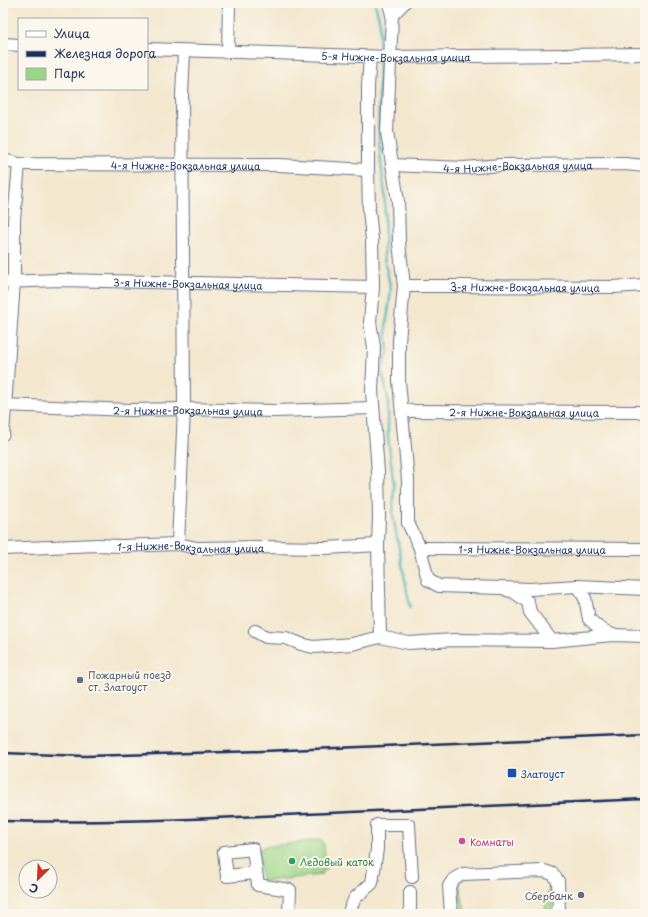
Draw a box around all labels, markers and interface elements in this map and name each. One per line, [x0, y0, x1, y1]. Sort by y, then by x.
legend [18, 18, 148, 90]
text: Улица [54, 24, 90, 42]
text: Железная дорога [54, 44, 157, 62]
street label: 5-я Нижне-Вокзальная улица [321, 47, 471, 65]
text: Парк [54, 64, 86, 82]
street label: 4-я Нижне-Вокзальная улица [111, 157, 261, 172]
street label: 4-я Нижне-Вокзальная улица [443, 157, 593, 176]
street label: 3-я Нижне-Вокзальная улица [113, 274, 264, 292]
street label: 3-я Нижне-Вокзальная улица [450, 279, 601, 294]
street label: 2-я Нижне-Вокзальная улица [113, 401, 264, 418]
street label: 2-я Нижне-Вокзальная улица [449, 404, 600, 419]
street label: 1-я Нижне-Вокзальная улица [117, 536, 265, 556]
street label: 1-я Нижне-Вокзальная улица [458, 541, 606, 556]
place label: Пожарный поезд ст. Златоуст [88, 667, 171, 694]
marker: Пожарный поезд ст. Златоуст [75, 675, 85, 685]
place label: Златоуст [520, 766, 565, 781]
marker: Златоуст [506, 767, 518, 779]
place label: Комнаты [470, 834, 514, 849]
marker: Комнаты [457, 836, 467, 846]
place label: Ледовый каток [300, 854, 374, 869]
marker: Ледовый каток [287, 856, 297, 866]
north arrow [18, 859, 58, 899]
text: С [26, 879, 41, 898]
place label: Сбербанк [525, 888, 573, 903]
marker: Сбербанк [576, 890, 586, 900]

